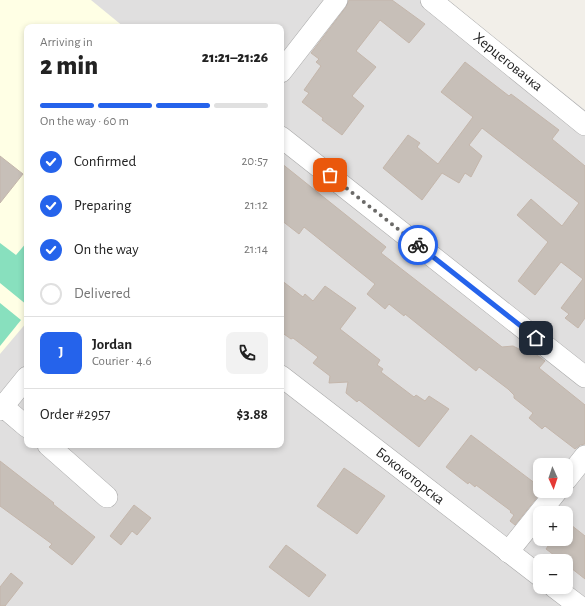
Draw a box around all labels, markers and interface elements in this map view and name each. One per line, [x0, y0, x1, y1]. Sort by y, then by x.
street label: Херцеговачка [471, 30, 545, 94]
text: Arriving in [40, 36, 93, 49]
text: 21:21–21:26 [202, 50, 268, 65]
text: 2 min [40, 53, 98, 79]
text: On the way · 60 m [40, 115, 129, 128]
icon: check [40, 151, 62, 173]
text: Confirmed [74, 154, 136, 169]
text: 20:57 [241, 155, 268, 168]
pin [313, 158, 347, 192]
icon: bag [319, 164, 341, 186]
icon: check [40, 195, 62, 217]
text: Preparing [74, 198, 131, 213]
text: 21:12 [244, 199, 268, 212]
courier [398, 225, 438, 265]
icon: bike [407, 234, 429, 256]
icon: check [40, 239, 62, 261]
text: On the way [74, 242, 139, 257]
text: 21:14 [244, 243, 268, 256]
text: Delivered [74, 286, 131, 301]
pin [519, 321, 553, 355]
icon: home [525, 327, 547, 349]
button: phone [226, 332, 268, 374]
text: Jordan [92, 337, 132, 352]
text: J [58, 345, 64, 360]
text: Courier · 4.6 [92, 355, 152, 368]
text: Order #2957 [40, 407, 111, 422]
text: $3.88 [237, 407, 268, 422]
street label: Бококоторска [373, 445, 447, 507]
north arrow [533, 458, 573, 498]
map controls [533, 458, 573, 594]
button: + [533, 506, 573, 546]
button: − [533, 554, 573, 594]

